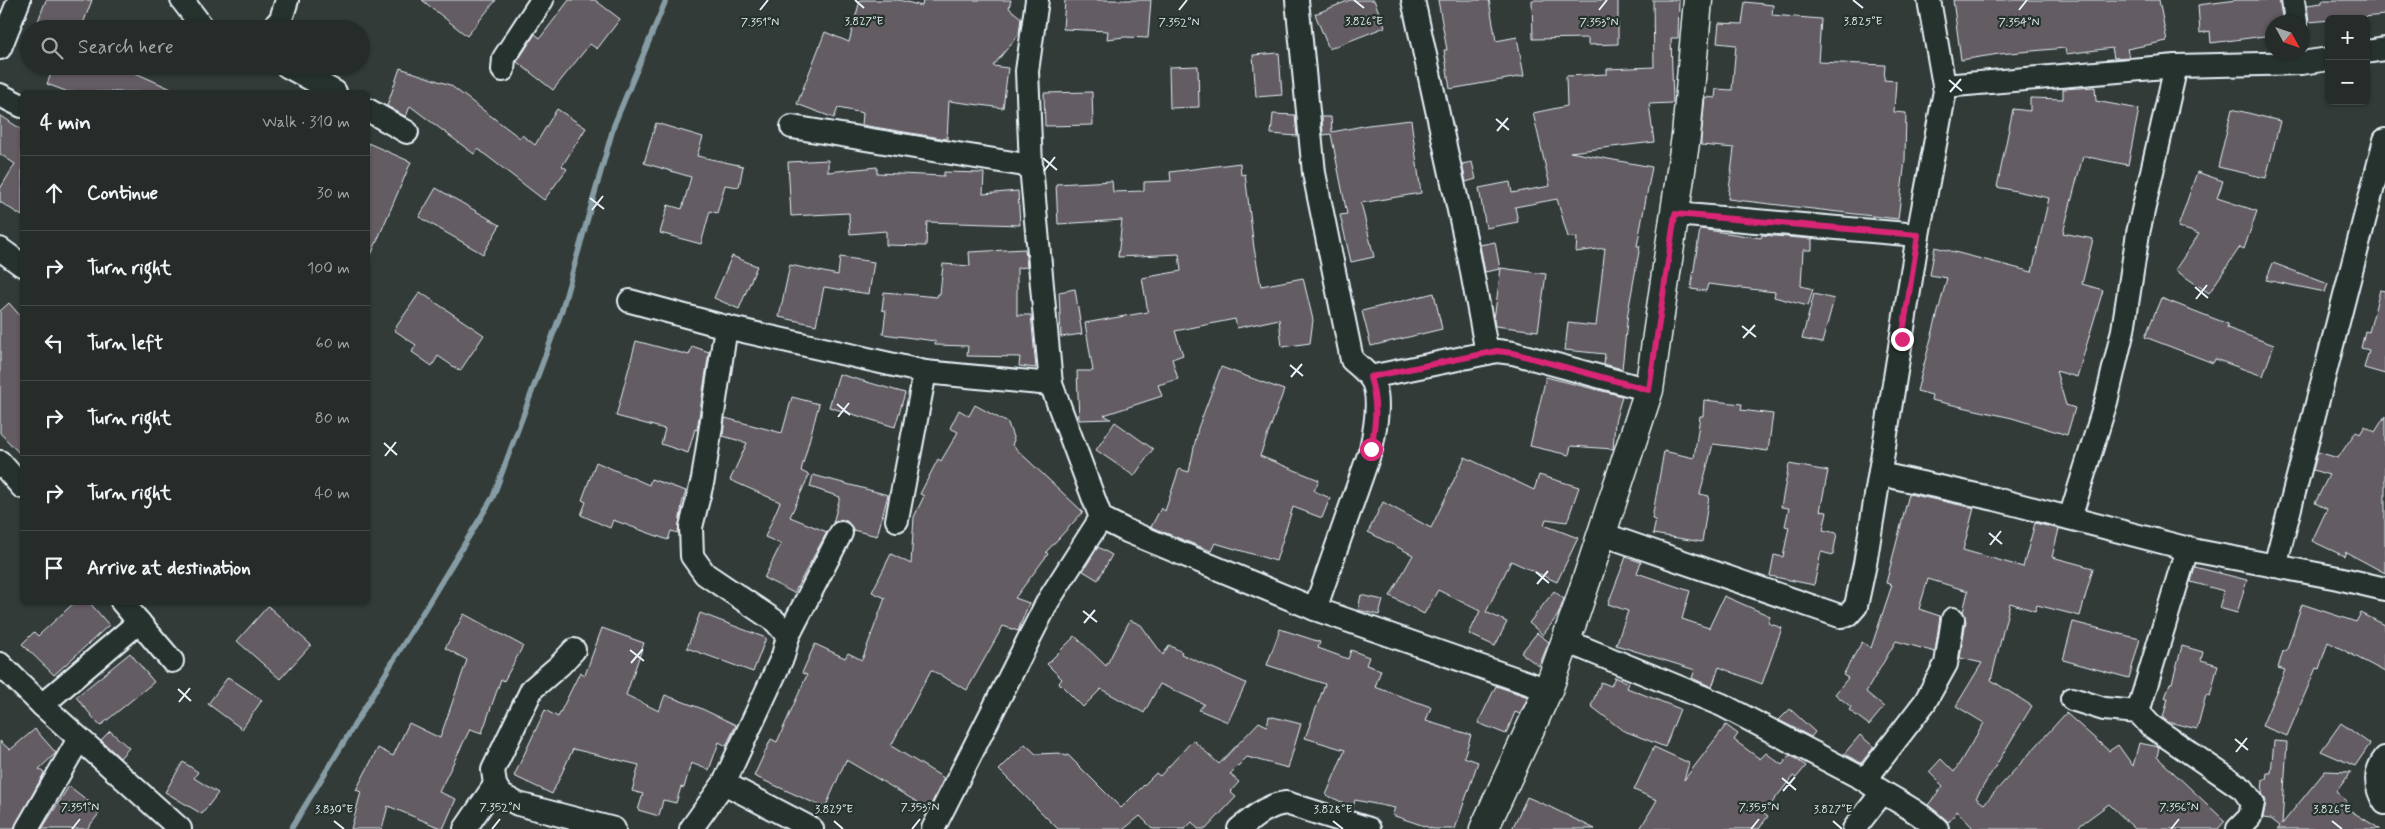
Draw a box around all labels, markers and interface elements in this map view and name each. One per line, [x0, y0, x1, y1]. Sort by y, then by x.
text: 3.827°E [844, 14, 884, 30]
text: 3.826°E [1345, 14, 1383, 30]
text: 3.825°E [1843, 14, 1883, 30]
text: 7.351°N [741, 15, 779, 31]
text: 7.352°N [1158, 15, 1200, 31]
text: 7.353°N [1580, 15, 1618, 31]
text: 7.354°N [1998, 15, 2040, 31]
north arrow [2265, 15, 2310, 60]
map controls [2325, 15, 2370, 105]
button: + [2325, 15, 2370, 60]
search box [20, 20, 370, 75]
icon: search [38, 34, 66, 62]
text: Search here [78, 35, 174, 60]
button: − [2325, 60, 2370, 105]
text: 4 min [40, 109, 91, 137]
text: Walk · 310 m [262, 112, 350, 133]
icon: ahead [40, 179, 68, 207]
text: Continue [87, 181, 158, 206]
text: 30 m [317, 183, 350, 204]
icon: right [40, 254, 68, 282]
text: Turn right [87, 256, 171, 281]
text: 100 m [307, 258, 350, 279]
route end [1891, 328, 1914, 351]
icon: left [40, 329, 68, 357]
text: Turn left [87, 331, 163, 356]
text: 60 m [316, 333, 350, 354]
icon: right [40, 404, 68, 432]
text: Turn right [87, 406, 171, 431]
text: 80 m [315, 408, 350, 429]
route start [1360, 438, 1383, 461]
icon: right [40, 479, 68, 507]
text: Turn right [87, 481, 171, 506]
text: 40 m [314, 483, 350, 504]
icon: arrive [40, 554, 68, 582]
text: Arrive at destination [87, 556, 251, 581]
text: 7.351°N [61, 800, 99, 816]
text: 7.352°N [479, 800, 521, 816]
text: 7.353°N [901, 800, 939, 816]
text: 7.355°N [1739, 800, 1779, 816]
text: 7.356°N [2159, 800, 2199, 816]
text: 3.830°E [315, 802, 353, 818]
text: 3.829°E [815, 802, 853, 818]
text: 3.828°E [1314, 802, 1352, 818]
text: 3.827°E [1813, 802, 1853, 818]
text: 3.826°E [2313, 802, 2351, 818]

